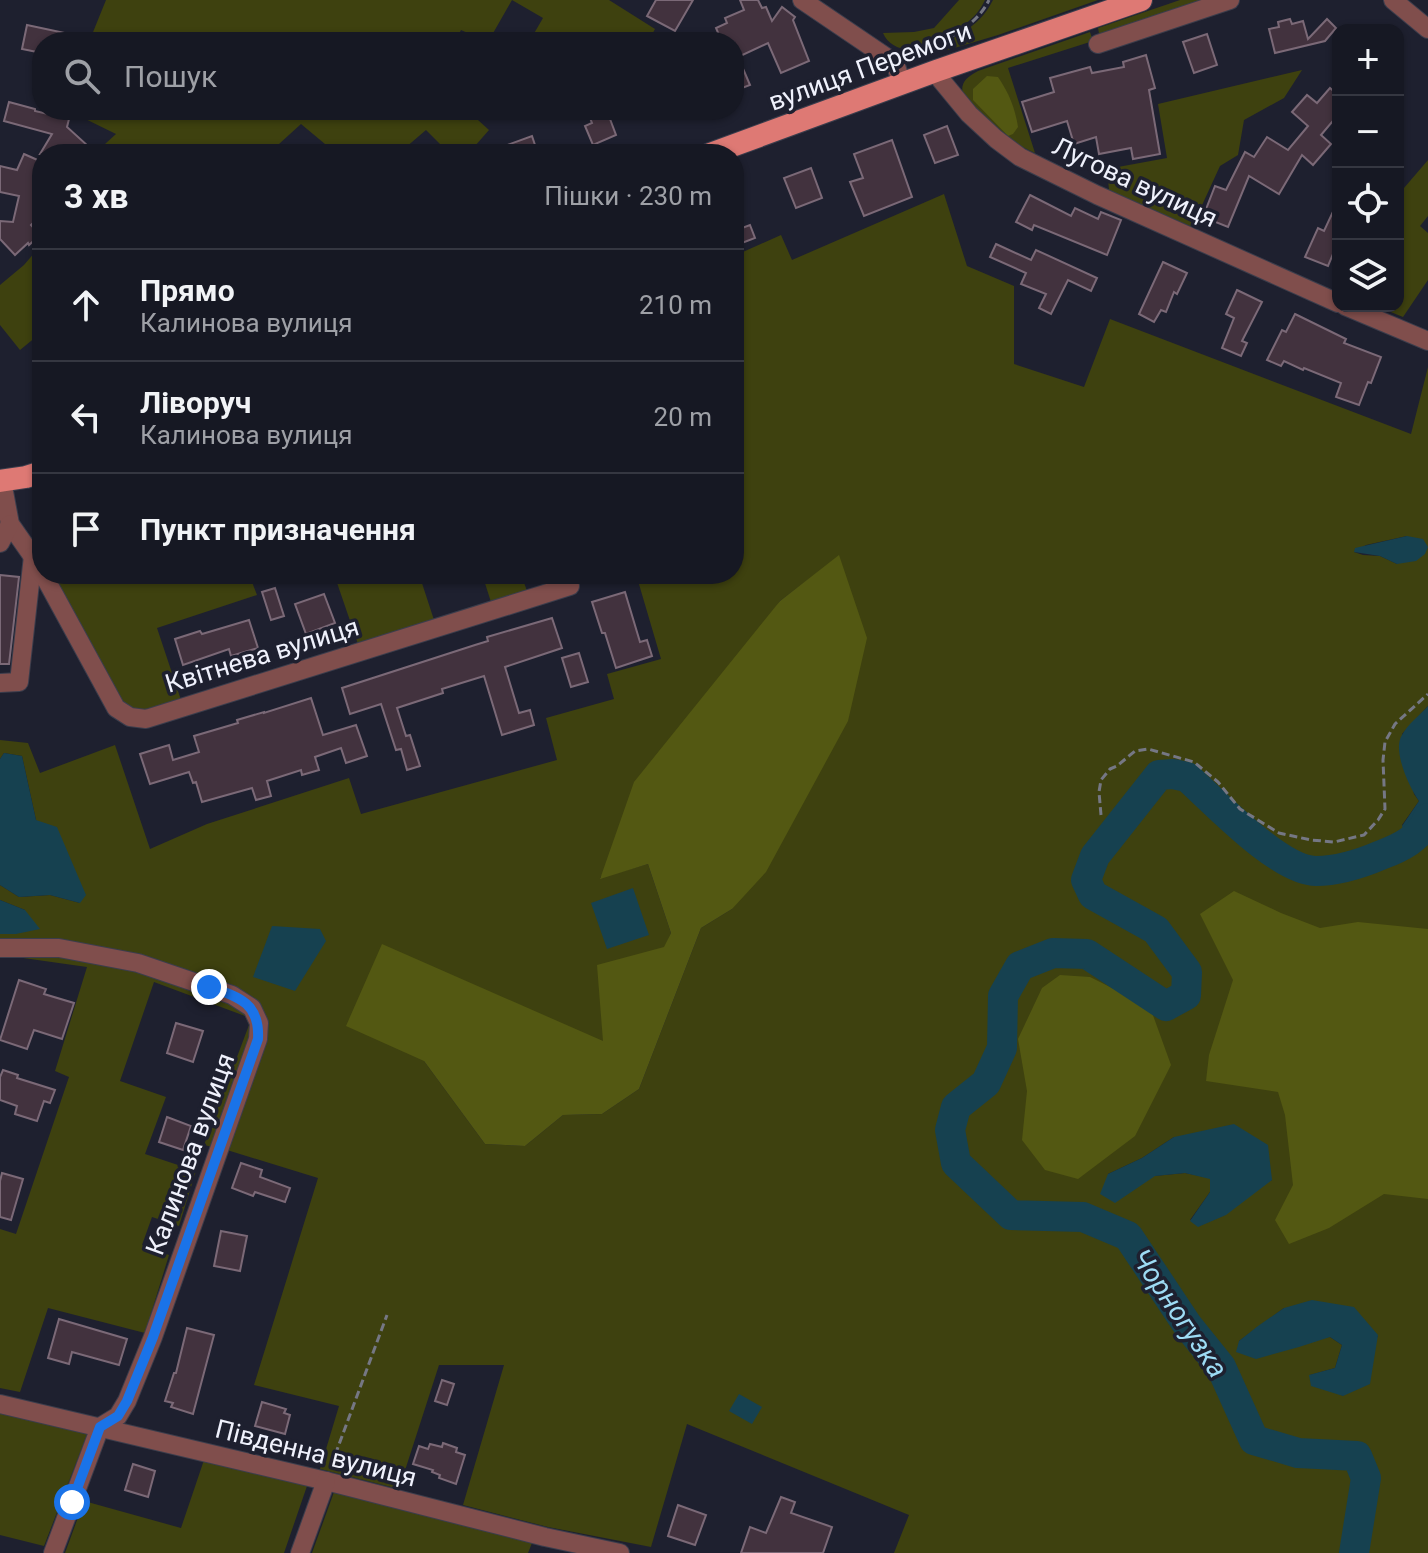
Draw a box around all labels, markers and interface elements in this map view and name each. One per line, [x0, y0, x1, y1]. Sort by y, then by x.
street label: вулиця Перемоги [765, 15, 975, 117]
map controls [1332, 24, 1404, 312]
button: + [1332, 24, 1404, 96]
search box [32, 32, 744, 120]
icon: search [60, 54, 104, 98]
text: Пошук [124, 59, 217, 94]
button: − [1332, 96, 1404, 168]
street label: Лугова вулиця [1048, 131, 1222, 233]
button: locate [1332, 168, 1404, 240]
text: 3 хв [64, 176, 128, 216]
text: Пішки · 230 m [544, 181, 712, 211]
button: layers [1332, 240, 1404, 312]
text: Прямо [140, 273, 235, 308]
icon: ahead [64, 283, 108, 327]
text: 210 m [639, 290, 712, 320]
text: Калинова вулиця [140, 308, 353, 338]
text: Ліворуч [140, 385, 251, 420]
icon: left [64, 395, 108, 439]
text: 20 m [654, 402, 712, 432]
text: Калинова вулиця [140, 420, 353, 450]
icon: arrive [64, 507, 108, 551]
text: Пункт призначення [140, 512, 416, 547]
street label: Квітнева вулиця [161, 611, 363, 699]
route end [191, 969, 227, 1005]
street label: Калинова вулиця [140, 1049, 240, 1259]
water label: Чорногузка [1125, 1243, 1235, 1384]
street label: Південна вулиця [212, 1414, 420, 1492]
route start [54, 1484, 90, 1520]

